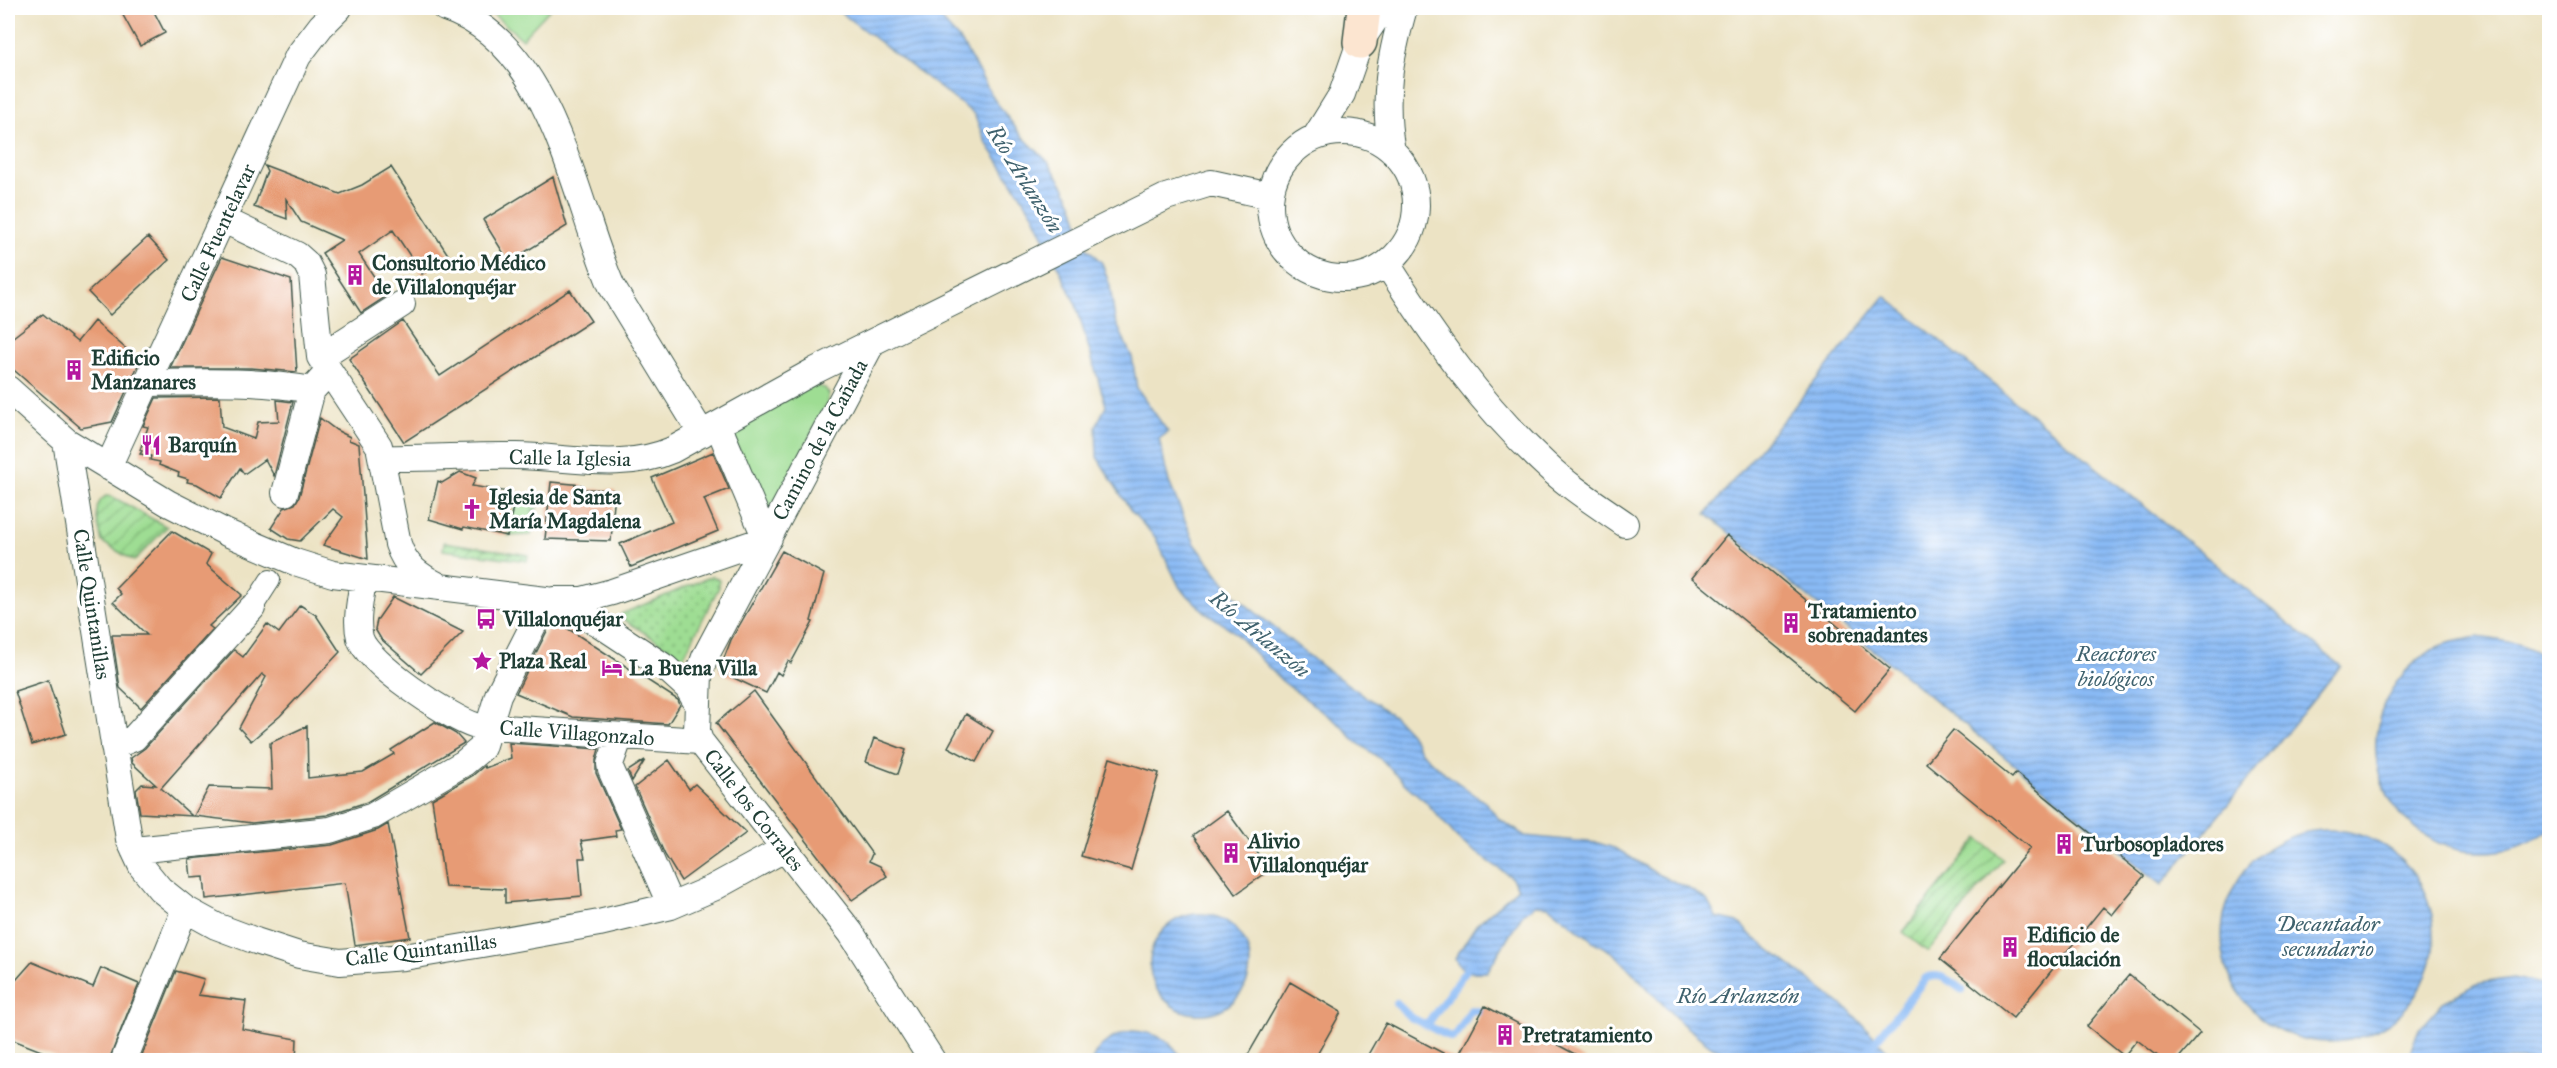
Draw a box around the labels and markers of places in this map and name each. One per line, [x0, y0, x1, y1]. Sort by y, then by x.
place label: Consultorio Médico de Villalonquéjar [372, 250, 546, 300]
building icon: Consultorio Médico de Villalonquéjar [343, 263, 367, 287]
place label: Edificio Manzanares [91, 345, 196, 395]
building icon: Edificio Manzanares [62, 358, 86, 382]
place label: Barquín [168, 432, 238, 458]
restaurant icon: Barquín [139, 433, 163, 457]
place label: Iglesia de Santa María Magdalena [489, 484, 642, 534]
church icon: Iglesia de Santa María Magdalena [460, 497, 484, 521]
place label: Tratamiento sobrenadantes [1807, 598, 1928, 648]
place label: Villalonquéjar [502, 606, 624, 632]
bus stop icon: Villalonquéjar [474, 607, 498, 631]
building icon: Tratamiento sobrenadantes [1779, 611, 1803, 635]
place label: Plaza Real [499, 648, 588, 674]
place icon: Plaza Real [470, 649, 494, 673]
place label: La Buena Villa [629, 655, 758, 681]
hotel icon: La Buena Villa [600, 656, 624, 680]
place label: Alivio Villalonquéjar [1246, 828, 1369, 878]
place label: Turbosopladores [2080, 831, 2224, 857]
building icon: Turbosopladores [2052, 832, 2076, 856]
building icon: Alivio Villalonquéjar [1219, 841, 1243, 865]
place label: Edificio de floculación [2027, 922, 2121, 972]
building icon: Edificio de floculación [1998, 935, 2022, 959]
place label: Pretratamiento [1522, 1022, 1653, 1048]
building icon: Pretratamiento [1493, 1023, 1517, 1047]

